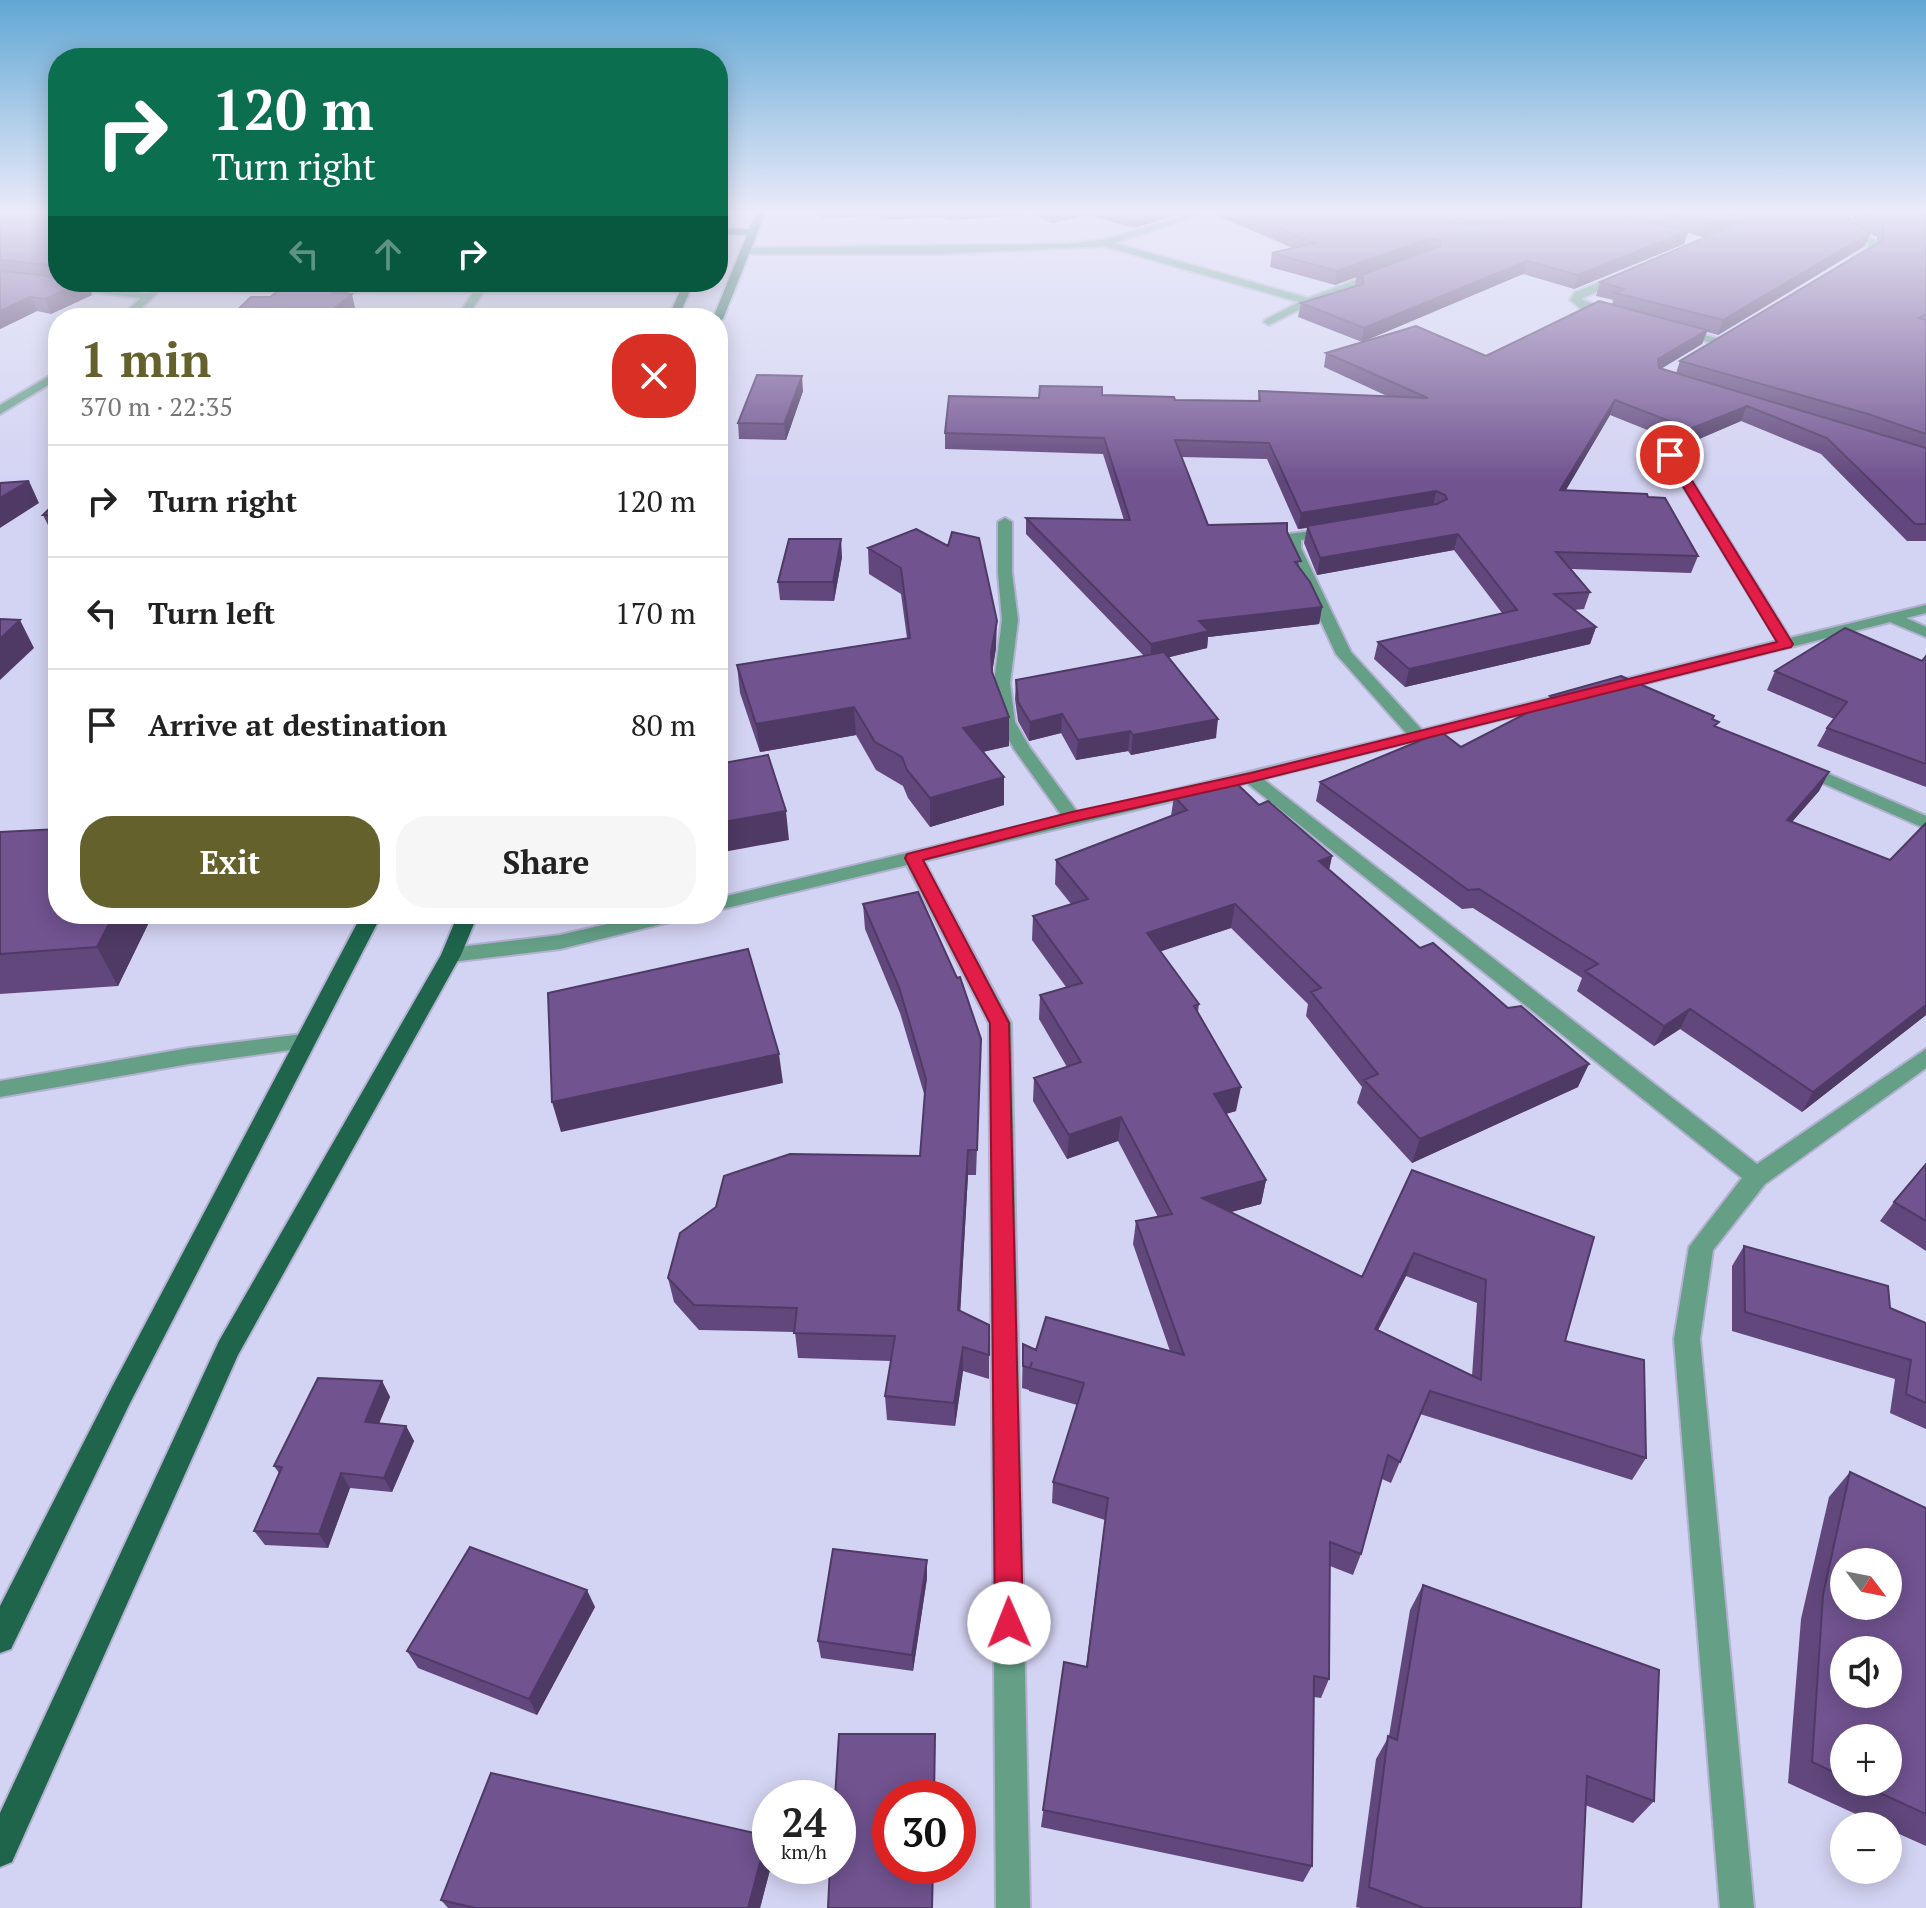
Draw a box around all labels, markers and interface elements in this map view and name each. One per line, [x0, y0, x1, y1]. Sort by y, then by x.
text: 120 m [212, 72, 374, 146]
icon: right [80, 80, 184, 184]
text: Turn right [212, 143, 376, 190]
icon: left [282, 232, 326, 276]
icon: ahead [366, 232, 410, 276]
icon: right [450, 232, 494, 276]
text: 1 min [80, 327, 211, 391]
button: close [612, 334, 696, 418]
text: 370 m · 22:35 [80, 389, 233, 423]
pin [1636, 421, 1704, 489]
icon: arrive [1648, 433, 1692, 477]
icon: right [80, 479, 124, 523]
text: Turn right [148, 481, 297, 521]
text: 120 m [615, 481, 696, 521]
icon: left [80, 591, 124, 635]
text: Turn left [148, 593, 275, 633]
text: 170 m [615, 593, 696, 633]
icon: arrive [80, 703, 124, 747]
text: Arrive at destination [148, 705, 447, 745]
text: 80 m [631, 705, 696, 745]
button: Exit [80, 816, 380, 908]
button: Share [396, 816, 696, 908]
north arrow [1830, 1548, 1902, 1620]
map controls [1830, 1548, 1902, 1884]
position arrow [967, 1581, 1051, 1665]
button: sound [1830, 1636, 1902, 1708]
button: + [1830, 1724, 1902, 1796]
speed limit sign: 30 [872, 1780, 976, 1884]
text: 24 [781, 1795, 827, 1848]
button: − [1830, 1812, 1902, 1884]
text: km/h [781, 1838, 827, 1865]

